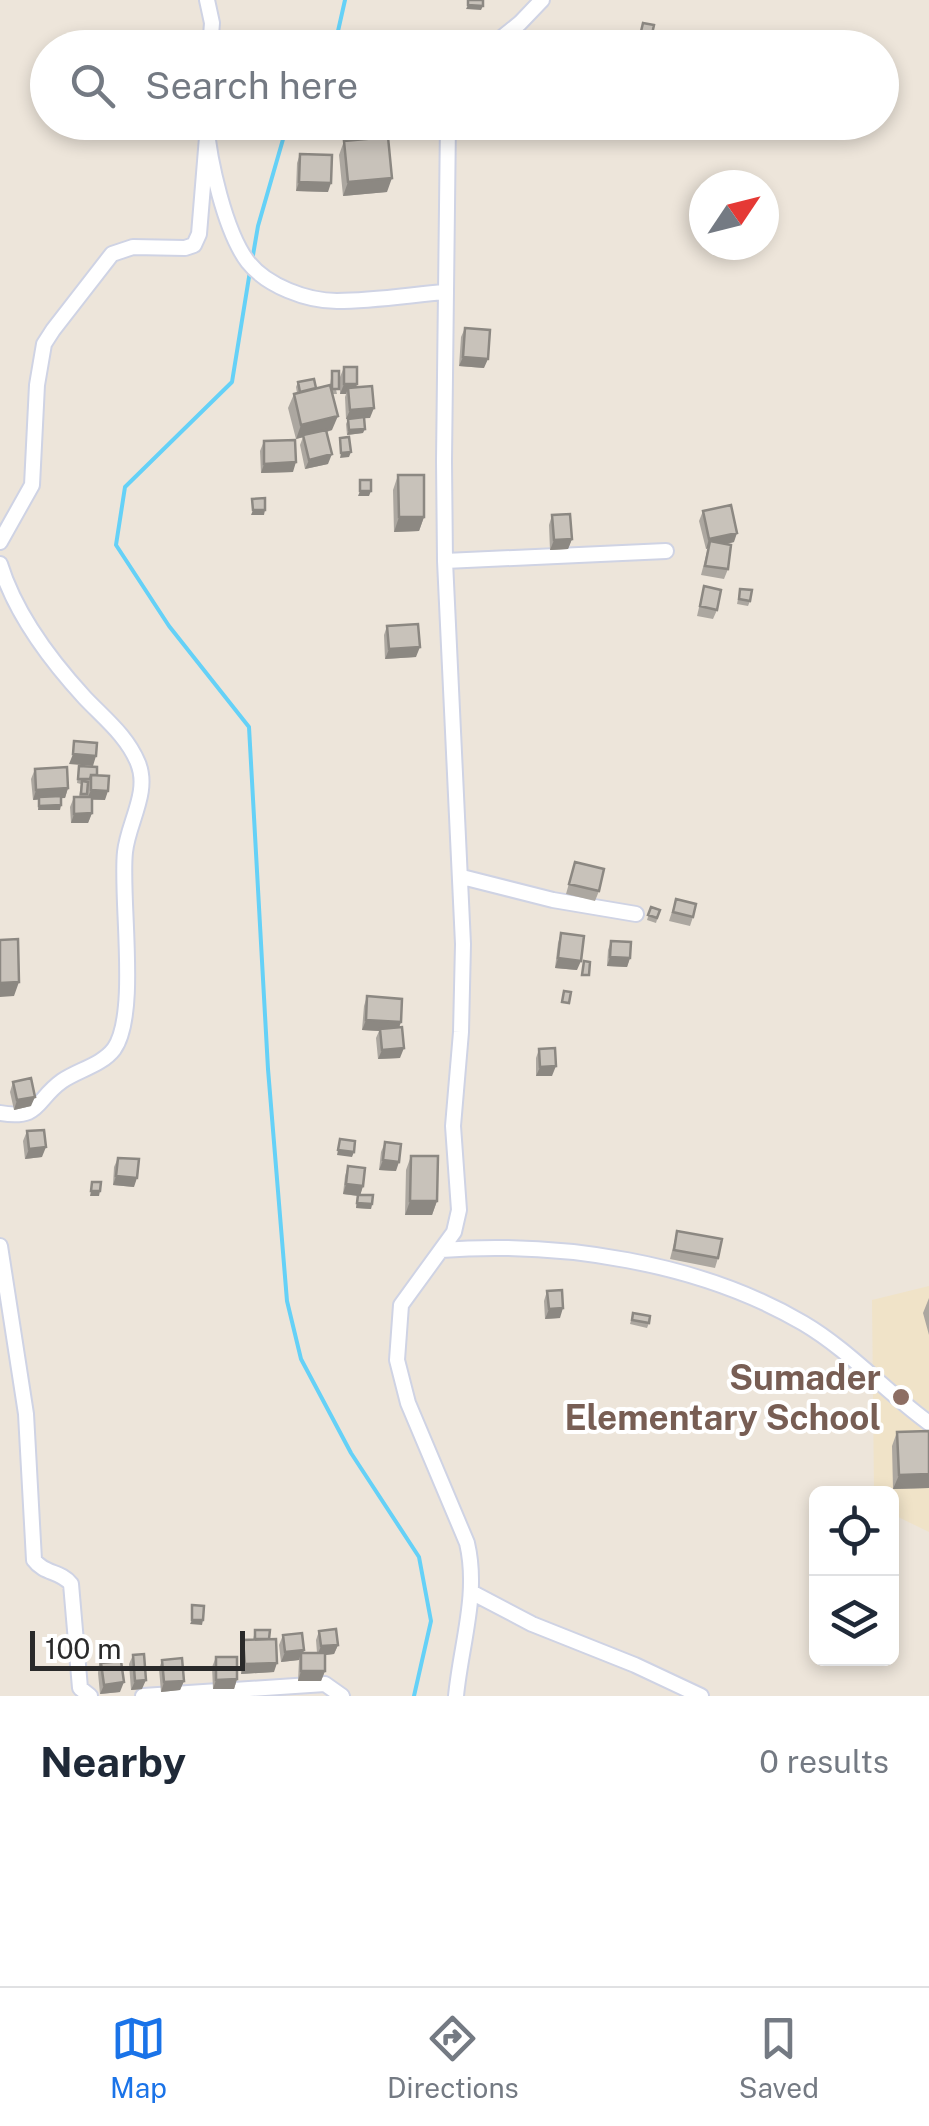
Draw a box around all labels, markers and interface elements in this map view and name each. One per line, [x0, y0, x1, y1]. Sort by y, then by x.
search box [30, 30, 899, 140]
icon: search [65, 58, 120, 113]
text: Search here [145, 63, 358, 108]
north arrow [689, 170, 779, 260]
place label: Sumader Elementary School [565, 1357, 881, 1438]
marker: Sumader Elementary School [890, 1386, 912, 1408]
map controls [809, 1486, 899, 1666]
button: locate [809, 1486, 899, 1576]
button: layers [809, 1576, 899, 1666]
scale bar [30, 1626, 245, 1670]
text: 100 m [45, 1632, 122, 1665]
text: Nearby [40, 1737, 186, 1786]
text: 0 results [759, 1743, 889, 1780]
tab: Map [110, 2011, 167, 2104]
tab: Directions [387, 2011, 519, 2104]
tab: Saved [739, 2011, 819, 2104]

